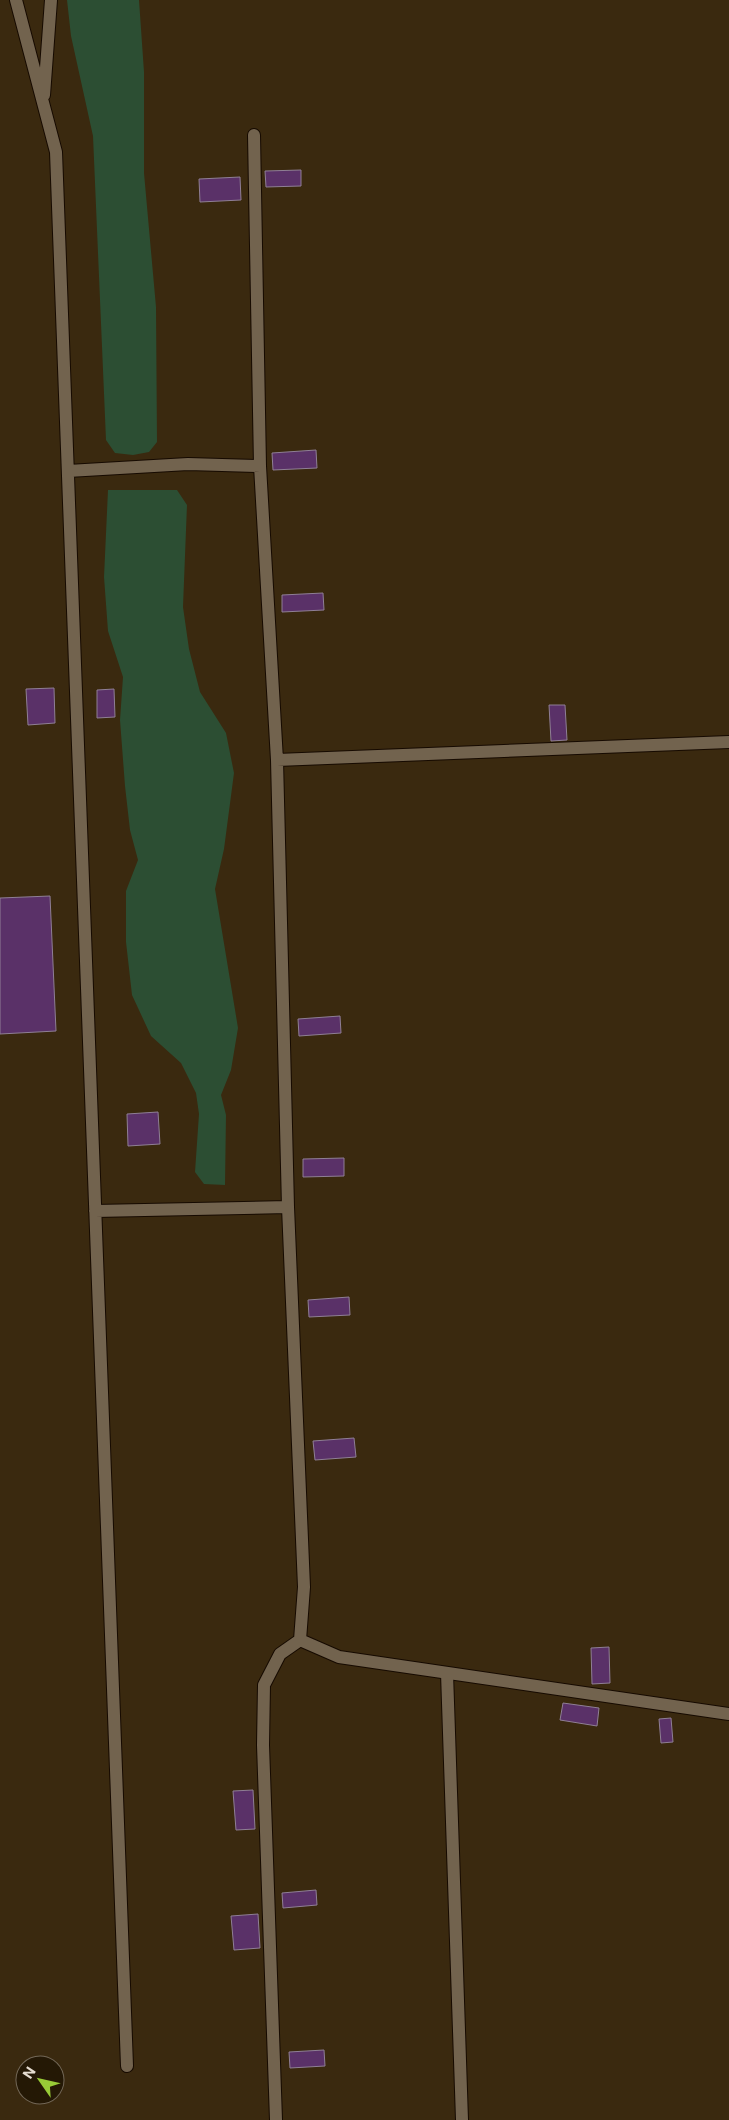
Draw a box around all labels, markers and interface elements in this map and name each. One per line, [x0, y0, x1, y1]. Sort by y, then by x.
north arrow [15, 2055, 65, 2105]
text: N [20, 2064, 39, 2082]

